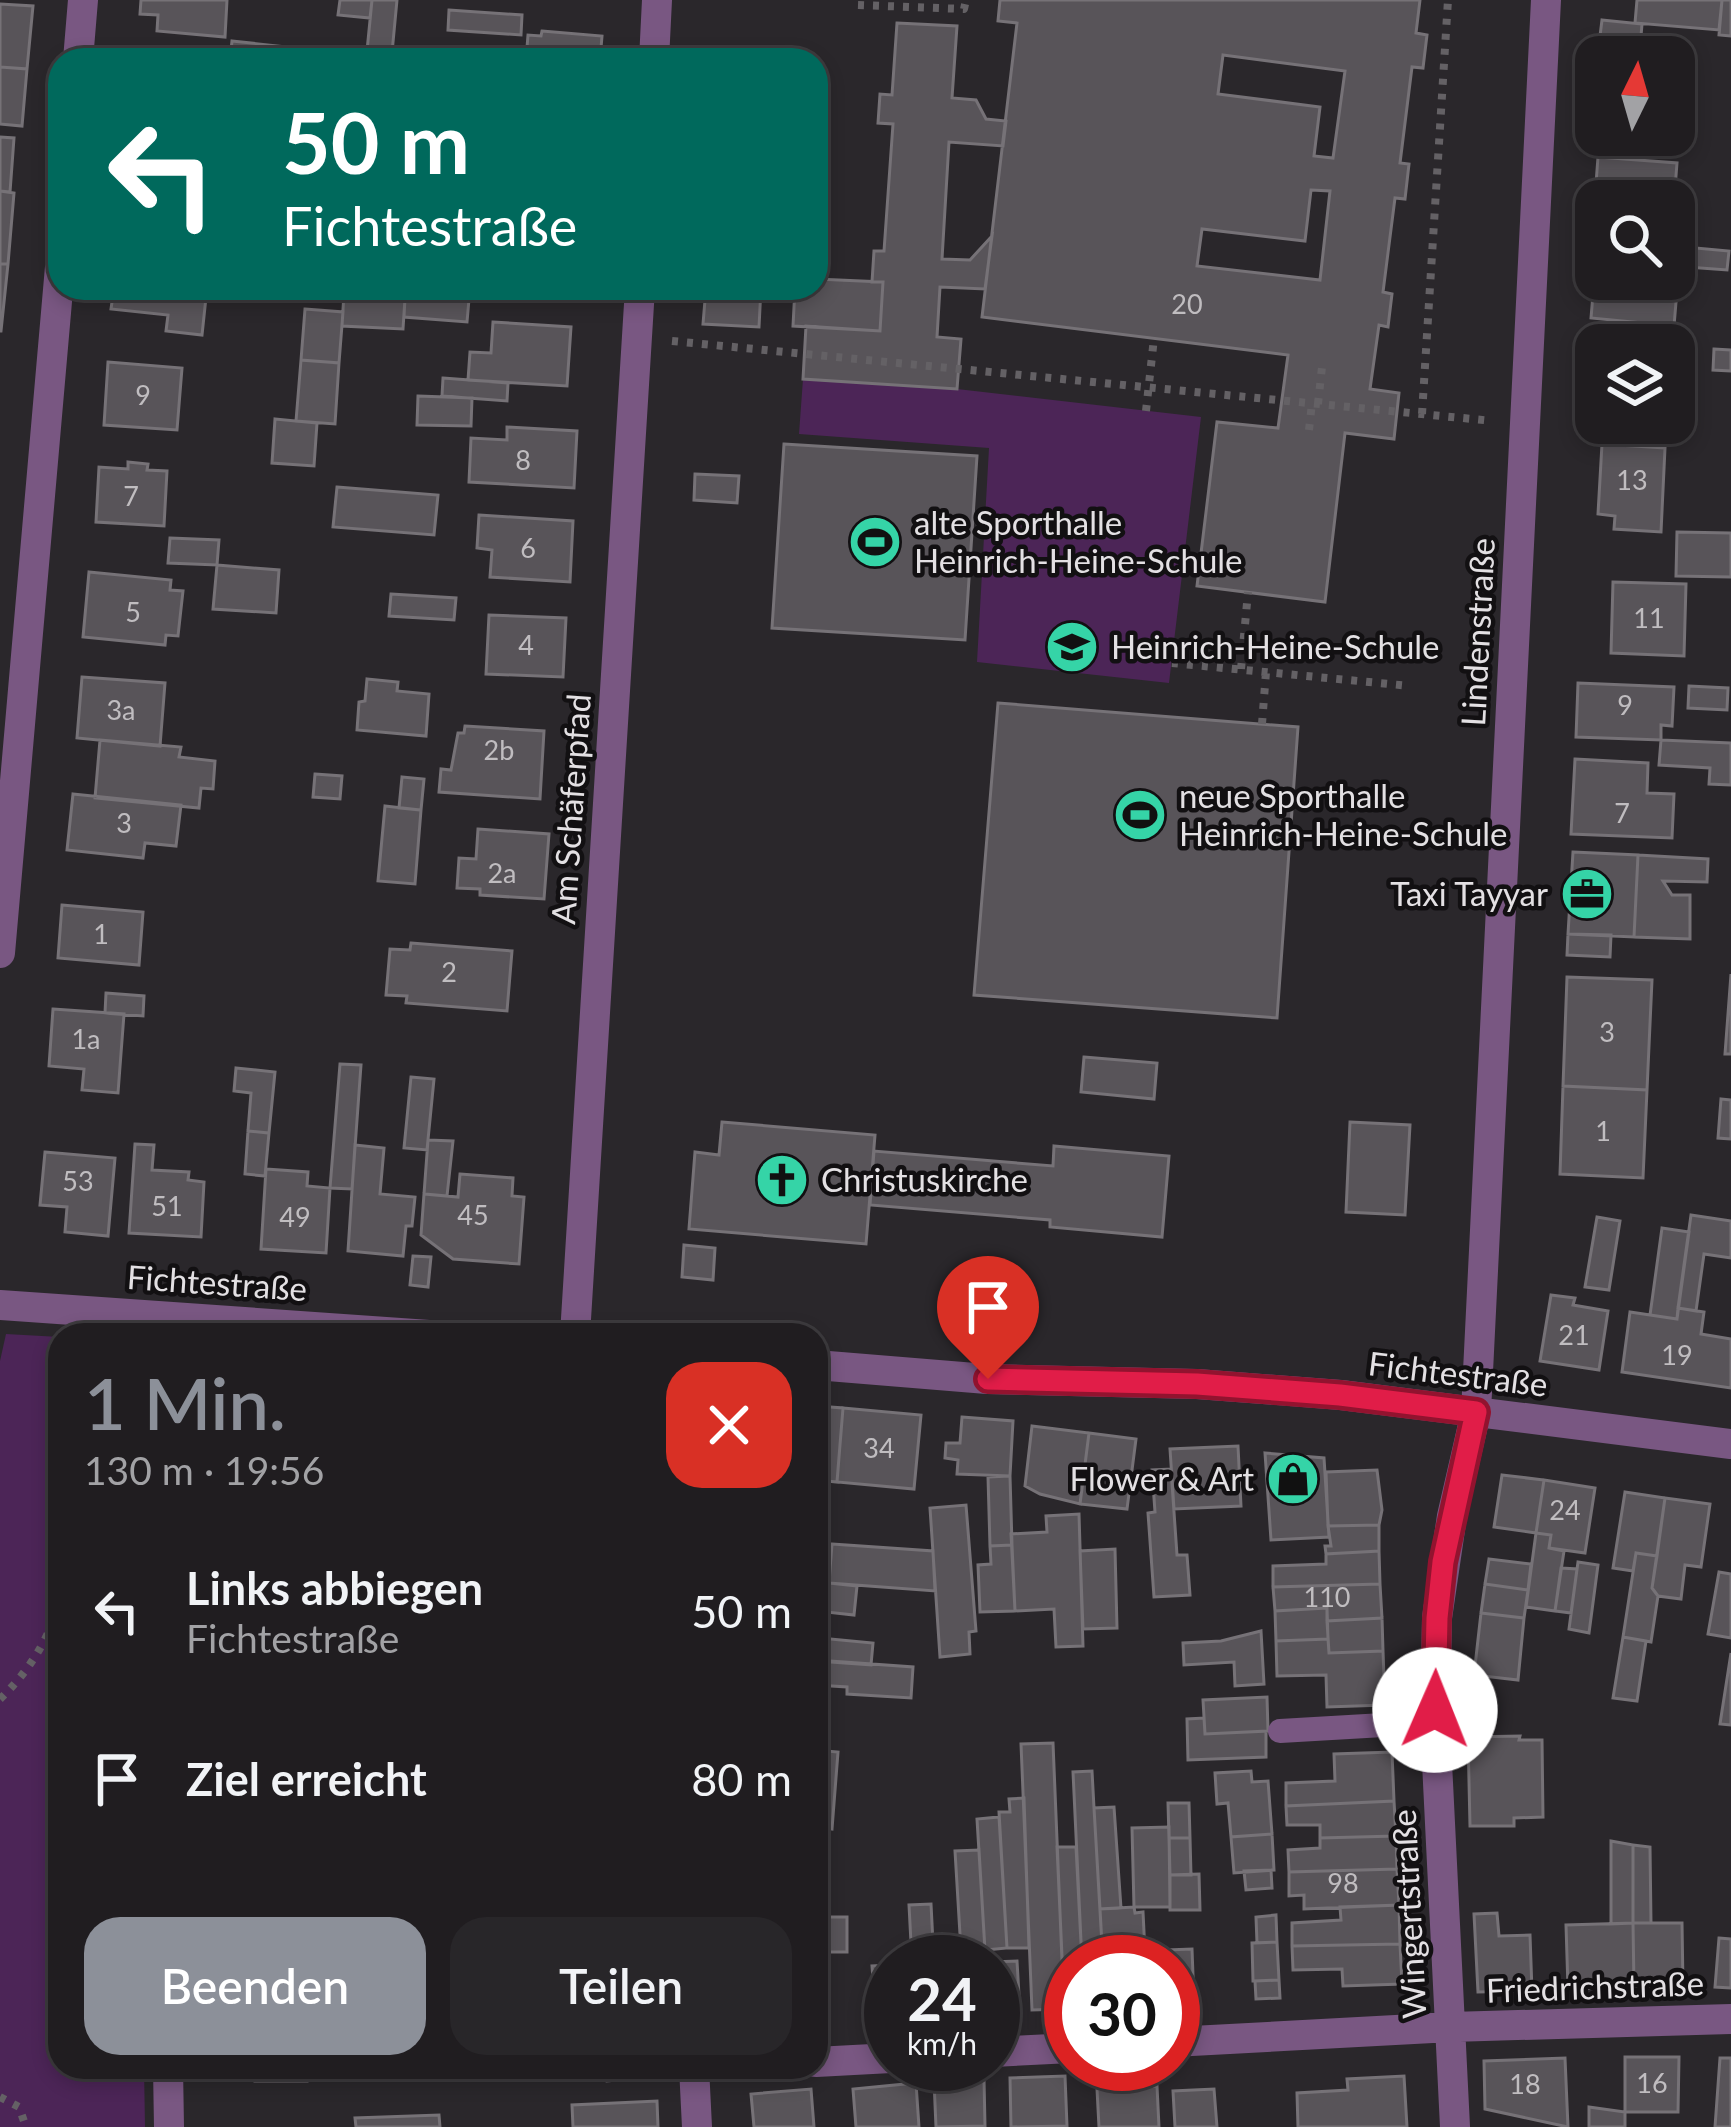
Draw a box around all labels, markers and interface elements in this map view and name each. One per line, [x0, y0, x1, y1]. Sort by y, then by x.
north arrow [1575, 36, 1695, 156]
map controls [1575, 36, 1695, 444]
text: 50 m [282, 91, 470, 192]
icon: left [84, 96, 240, 252]
button: search [1575, 180, 1695, 300]
text: Fichtestraße [282, 193, 577, 258]
house number: 20 [1171, 287, 1203, 320]
button: layers [1575, 324, 1695, 444]
house number: 9 [135, 378, 151, 411]
house number: 8 [515, 443, 531, 476]
house number: 13 [1616, 463, 1648, 496]
house number: 7 [123, 479, 139, 512]
place label: alte Sporthalle Heinrich-Heine-Schule [914, 502, 1243, 580]
sports icon: alte Sporthalle Heinrich-Heine-Schule [847, 514, 903, 570]
house number: 6 [520, 531, 536, 564]
street label: Lindenstraße [1452, 537, 1502, 727]
house number: 5 [125, 595, 141, 628]
house number: 11 [1633, 601, 1665, 634]
school or university icon: Heinrich-Heine-Schule [1044, 619, 1100, 675]
place label: Heinrich-Heine-Schule [1111, 626, 1440, 666]
house number: 4 [518, 628, 534, 661]
house number: 9 [1617, 688, 1633, 721]
street label: Am Schäferpfad [542, 692, 598, 926]
house number: 3a [106, 693, 136, 726]
house number: 2b [484, 733, 514, 766]
place label: neue Sporthalle Heinrich-Heine-Schule [1179, 775, 1508, 853]
sports icon: neue Sporthalle Heinrich-Heine-Schule [1112, 787, 1168, 843]
house number: 7 [1614, 796, 1630, 829]
house number: 3 [116, 806, 132, 839]
house number: 2a [487, 856, 517, 889]
office icon: Taxi Tayyar [1559, 866, 1615, 922]
place label: Taxi Tayyar [1390, 873, 1548, 913]
house number: 1 [93, 917, 109, 950]
house number: 2 [441, 955, 457, 988]
house number: 3 [1599, 1015, 1615, 1048]
house number: 1a [71, 1022, 101, 1055]
house number: 1 [1595, 1114, 1611, 1147]
church icon: Christuskirche [754, 1152, 810, 1208]
place label: Christuskirche [821, 1159, 1028, 1199]
house number: 53 [62, 1164, 94, 1197]
house number: 51 [151, 1189, 183, 1222]
house number: 45 [457, 1198, 489, 1231]
house number: 49 [279, 1200, 311, 1233]
street label: Fichtestraße [126, 1256, 308, 1308]
pin [937, 1256, 1039, 1379]
icon: arrive [955, 1274, 1021, 1340]
house number: 21 [1558, 1318, 1590, 1351]
house number: 19 [1661, 1338, 1693, 1371]
street label: Fichtestraße [1366, 1342, 1550, 1404]
text: 1 Min. [84, 1359, 286, 1445]
button: close [666, 1362, 792, 1488]
house number: 34 [863, 1431, 895, 1464]
text: 130 m · 19:56 [84, 1447, 324, 1493]
shop icon: Flower & Art [1265, 1451, 1321, 1507]
place label: Flower & Art [1070, 1458, 1254, 1498]
house number: 24 [1549, 1493, 1581, 1526]
text: Links abbiegen [186, 1561, 483, 1615]
icon: left [84, 1578, 150, 1644]
house number: 110 [1304, 1580, 1350, 1613]
text: 50 m [691, 1584, 792, 1638]
text: Fichtestraße [186, 1615, 399, 1661]
position arrow [1372, 1647, 1498, 1773]
icon: arrive [84, 1746, 150, 1812]
text: Ziel erreicht [186, 1752, 427, 1806]
text: 80 m [691, 1752, 792, 1806]
street label: Wingertstraße [1383, 1808, 1433, 2020]
house number: 98 [1327, 1866, 1359, 1899]
button: Beenden [84, 1917, 426, 2055]
button: Teilen [450, 1917, 792, 2055]
speed limit sign: 30 [1044, 1935, 1200, 2091]
text: 24 [907, 1962, 977, 2034]
street label: Friedrichstraße [1485, 1962, 1705, 2010]
text: km/h [907, 2025, 977, 2061]
house number: 16 [1636, 2066, 1668, 2099]
house number: 18 [1509, 2067, 1541, 2100]

